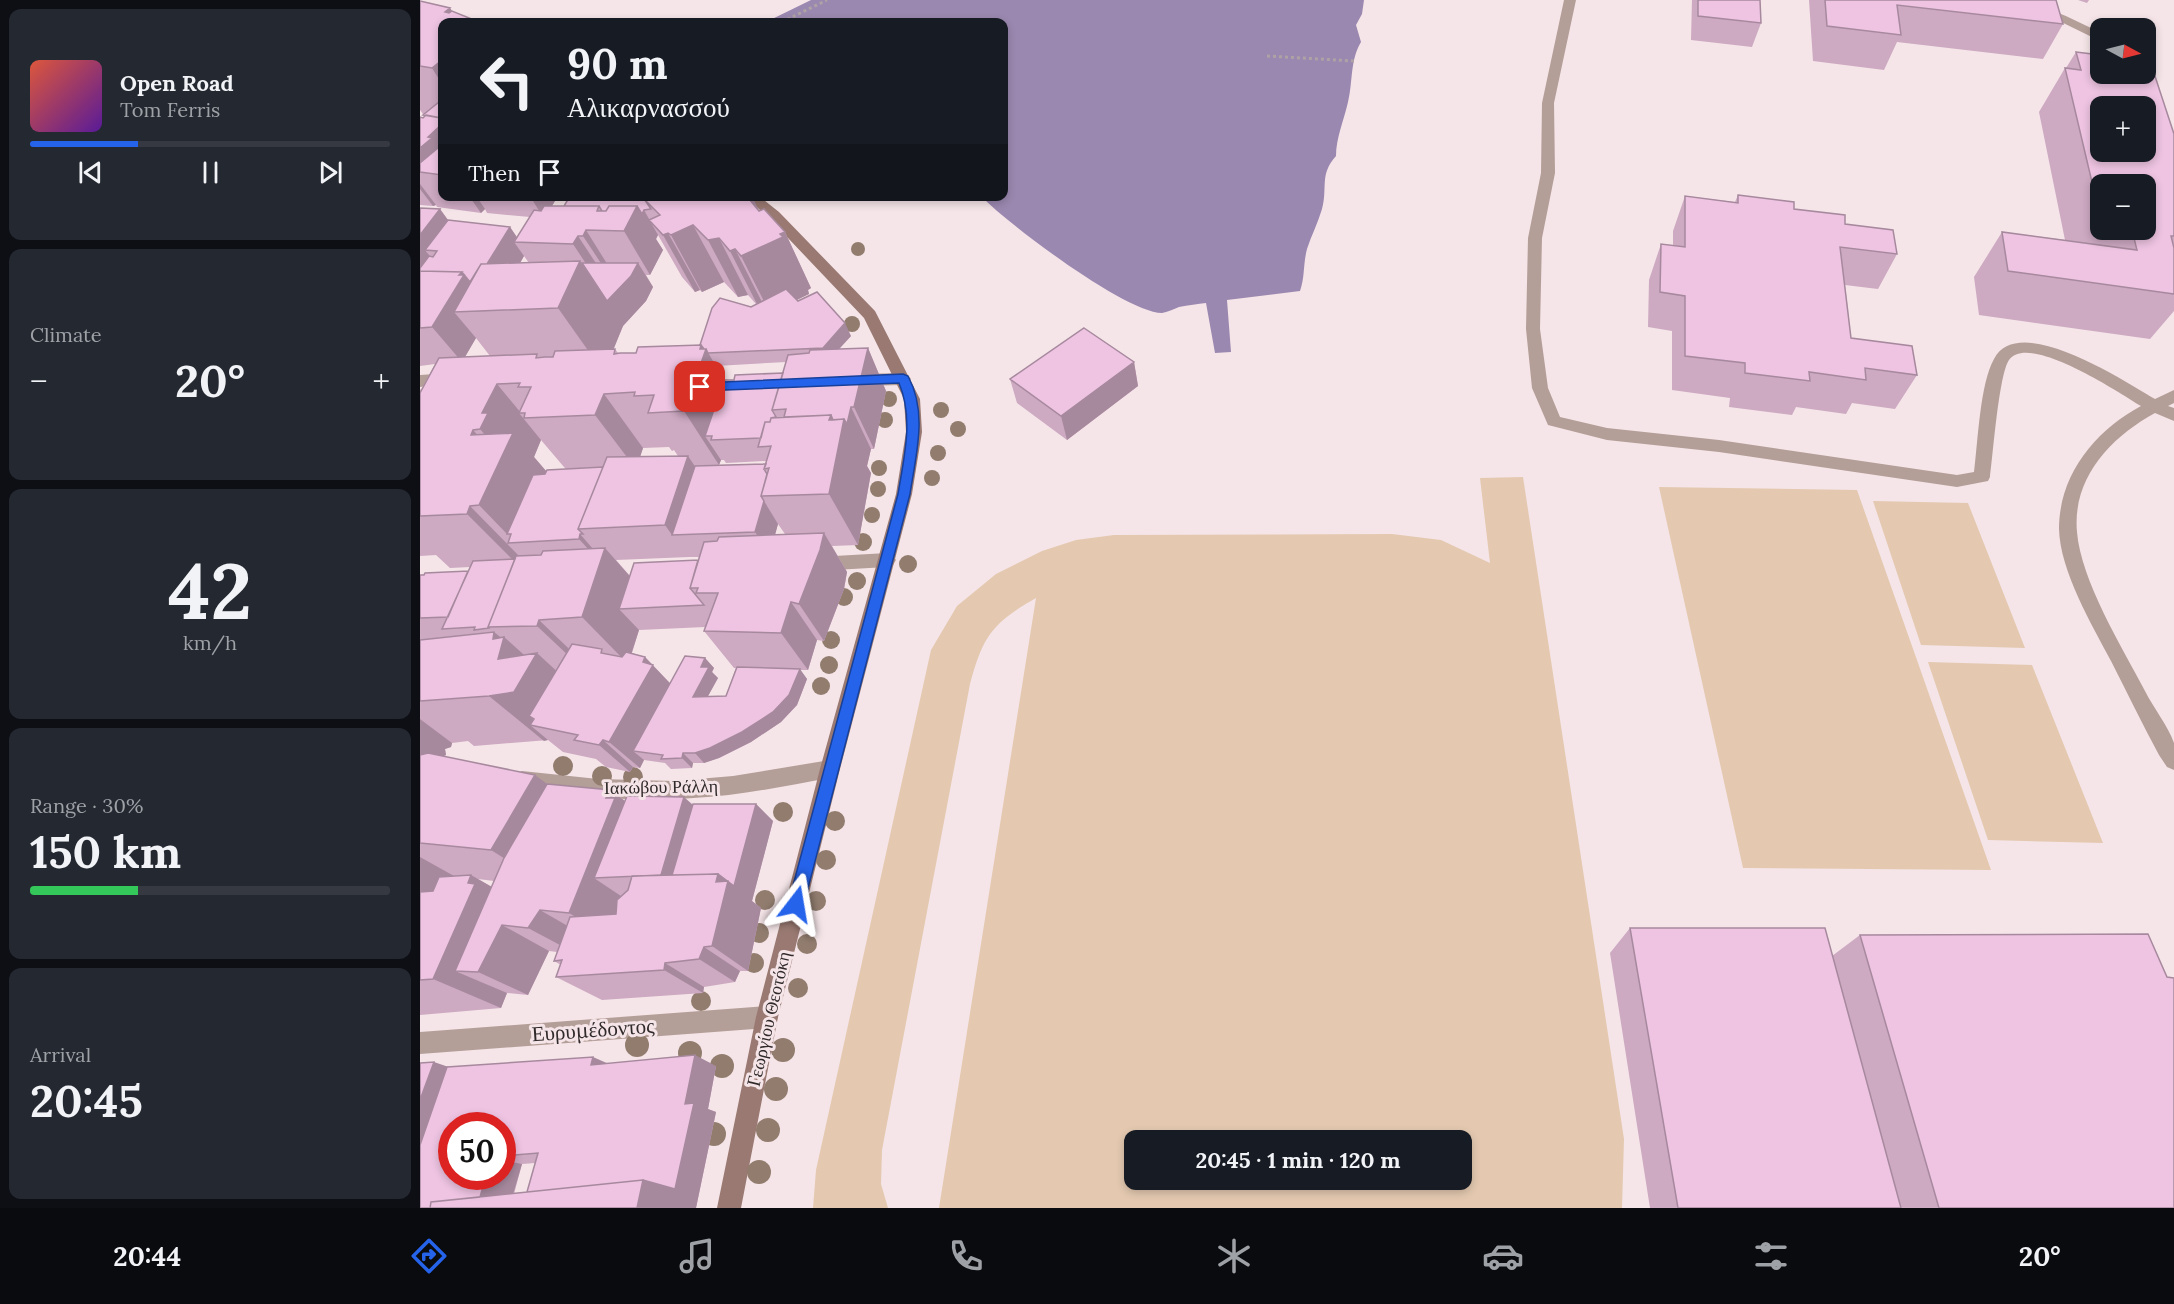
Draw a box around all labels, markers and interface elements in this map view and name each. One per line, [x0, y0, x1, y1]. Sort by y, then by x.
north arrow [2090, 18, 2156, 84]
map controls [2090, 18, 2156, 240]
text: 90 m [567, 37, 668, 91]
icon: left [468, 42, 546, 120]
text: Open Road [120, 69, 234, 97]
text: Αλικαρνασσού [567, 90, 730, 124]
button: + [2090, 96, 2156, 162]
text: Tom Ferris [120, 97, 220, 122]
icon: previous [74, 156, 107, 189]
icon: pause [194, 156, 227, 189]
icon: next [314, 156, 347, 189]
icon: arrive [533, 156, 566, 189]
text: Then [468, 159, 521, 187]
button: − [2090, 174, 2156, 240]
text: Climate [30, 322, 102, 347]
text: 20° [175, 352, 245, 409]
text: − [30, 360, 48, 402]
text: + [372, 360, 390, 402]
pin [674, 361, 725, 412]
icon: arrive [683, 370, 716, 403]
text: 42 [168, 541, 252, 640]
text: km/h [183, 630, 237, 655]
street label: Ιακώβου Ράλλη [604, 774, 718, 799]
text: Range · 30% [30, 793, 143, 818]
text: 150 km [30, 823, 181, 880]
position arrow [764, 872, 828, 936]
street label: Γεωργίου Θεοτόκη [742, 949, 795, 1089]
street label: Ευρυμέδοντος [531, 1012, 656, 1047]
text: Arrival [30, 1042, 91, 1067]
text: 20:45 [30, 1072, 143, 1129]
speed limit sign: 50 [438, 1112, 516, 1190]
text: 20:45 · 1 min · 120 m [1195, 1146, 1401, 1174]
icon: directions [408, 1235, 450, 1277]
icon: music [676, 1235, 718, 1277]
icon: phone [945, 1235, 987, 1277]
icon: climate [1213, 1235, 1255, 1277]
icon: car [1482, 1235, 1524, 1277]
icon: filters [1750, 1235, 1792, 1277]
text: 20:44 [113, 1239, 181, 1273]
text: 20° [2019, 1239, 2061, 1273]

